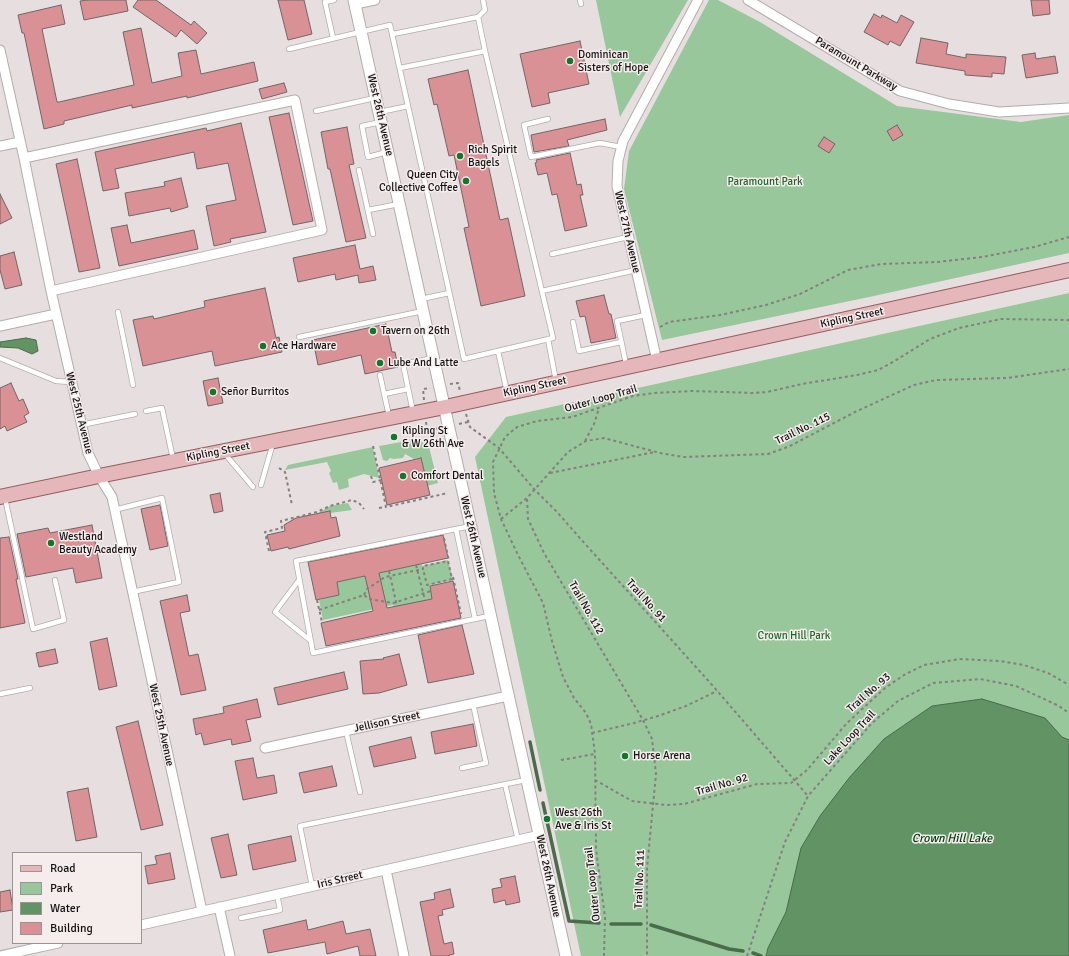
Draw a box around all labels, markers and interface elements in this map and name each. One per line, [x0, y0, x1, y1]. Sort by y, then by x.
street label: Paramount Parkway [813, 34, 899, 94]
place label: Dominican Sisters of Hope [578, 48, 649, 74]
marker: Dominican Sisters of Hope [565, 56, 575, 66]
street label: West 26th Avenue [364, 73, 396, 157]
place label: Rich Spirit Bagels [468, 143, 517, 169]
marker: Rich Spirit Bagels [455, 151, 465, 161]
place label: Queen City Collective Coffee [379, 168, 458, 194]
park label: Paramount Park [727, 175, 803, 189]
marker: Queen City Collective Coffee [461, 176, 471, 186]
street label: West 27th Avenue [611, 190, 643, 274]
street label: Kipling Street [819, 305, 885, 331]
place label: Tavern on 26th [381, 324, 450, 338]
marker: Tavern on 26th [368, 326, 378, 336]
place label: Ace Hardware [271, 339, 336, 353]
marker: Ace Hardware [258, 341, 268, 351]
place label: Lube And Latte [388, 356, 458, 370]
marker: Lube And Latte [375, 358, 385, 368]
street label: West 25th Avenue [62, 371, 96, 455]
street label: Kipling Street [502, 374, 568, 400]
street label: Outer Loop Trail [563, 382, 639, 416]
place label: Señor Burritos [221, 385, 289, 399]
marker: Señor Burritos [208, 387, 218, 397]
street label: Trail No. 115 [773, 410, 833, 448]
place label: Kipling St & W 26th Ave [402, 424, 464, 450]
marker: Kipling St & W 26th Ave [389, 432, 399, 442]
street label: Kipling Street [185, 439, 251, 465]
place label: Comfort Dental [411, 469, 483, 483]
marker: Comfort Dental [398, 471, 408, 481]
street label: West 26th Avenue [457, 495, 489, 579]
place label: Westland Beauty Academy [59, 530, 137, 556]
marker: Westland Beauty Academy [46, 538, 56, 548]
street label: Trail No. 91 [623, 577, 669, 625]
street label: Trail No. 112 [565, 579, 607, 637]
park label: Crown Hill Park [758, 629, 830, 643]
street label: Trail No. 93 [845, 671, 893, 715]
street label: West 25th Avenue [146, 683, 176, 767]
street label: Lake Loop Trail [821, 708, 879, 768]
street label: Jellison Street [353, 709, 421, 735]
place label: Horse Arena [633, 749, 691, 763]
marker: Horse Arena [620, 751, 630, 761]
street label: Trail No. 92 [695, 771, 749, 799]
place label: West 26th Ave & Iris St [555, 806, 611, 832]
marker: West 26th Ave & Iris St [542, 814, 552, 824]
water label: Crown Hill Lake [912, 832, 992, 846]
street label: West 26th Avenue [533, 834, 563, 918]
street label: Outer Loop Trail [583, 846, 603, 922]
street label: Trail No. 111 [632, 849, 648, 909]
legend [12, 852, 142, 944]
text: Road [50, 861, 76, 876]
street label: Iris Street [316, 868, 364, 892]
text: Park [50, 881, 73, 896]
text: Water [50, 901, 80, 916]
text: Building [50, 921, 93, 936]

